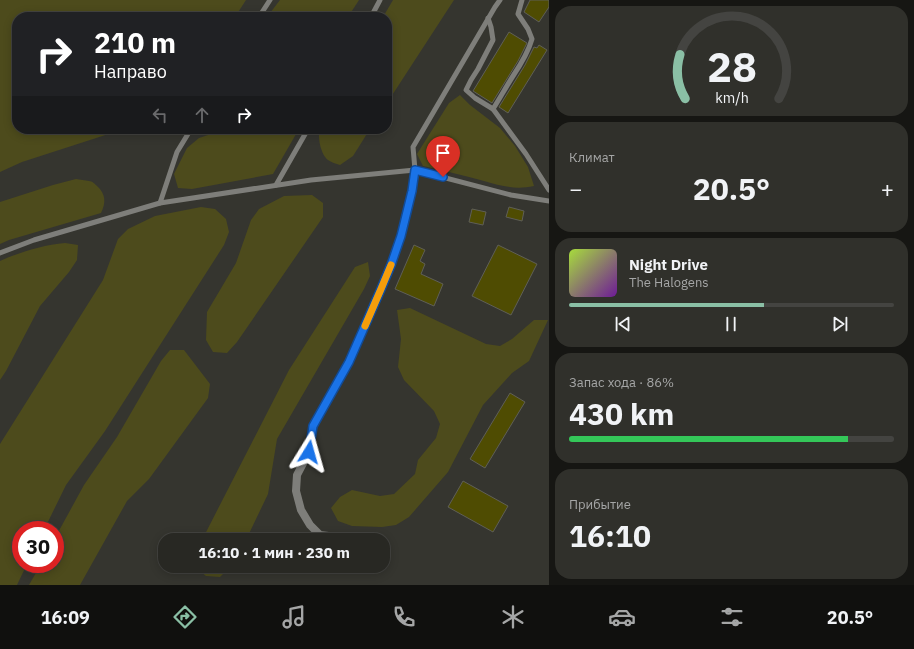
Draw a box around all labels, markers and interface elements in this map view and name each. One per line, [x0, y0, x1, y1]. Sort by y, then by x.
text: 210 m [94, 24, 176, 61]
icon: right [28, 28, 80, 80]
text: 28 [707, 39, 756, 93]
text: Направо [94, 60, 167, 83]
text: km/h [715, 87, 748, 106]
icon: left [149, 104, 171, 126]
icon: ahead [191, 104, 213, 126]
icon: right [233, 104, 255, 126]
pin [426, 136, 460, 177]
icon: arrive [432, 142, 454, 164]
text: Климат [569, 149, 615, 166]
text: 20.5° [693, 169, 770, 208]
text: − [569, 174, 582, 203]
text: + [881, 174, 894, 203]
text: Night Drive [629, 255, 708, 274]
text: The Halogens [629, 274, 709, 291]
icon: previous [612, 313, 634, 335]
icon: pause [720, 313, 742, 335]
icon: next [829, 313, 851, 335]
text: Запас хода · 86% [569, 374, 674, 391]
text: 430 km [569, 394, 674, 433]
position arrow [288, 431, 330, 473]
text: Прибытие [569, 496, 631, 513]
text: 16:10 [569, 516, 651, 555]
speed limit sign: 30 [12, 521, 64, 573]
text: 16:10 · 1 мин · 230 m [198, 543, 350, 562]
icon: directions [171, 603, 199, 631]
icon: music [280, 603, 308, 631]
icon: phone [390, 603, 418, 631]
icon: climate [499, 603, 527, 631]
icon: car [608, 603, 636, 631]
icon: filters [718, 603, 746, 631]
text: 16:09 [41, 606, 90, 629]
text: 20.5° [827, 606, 873, 629]

